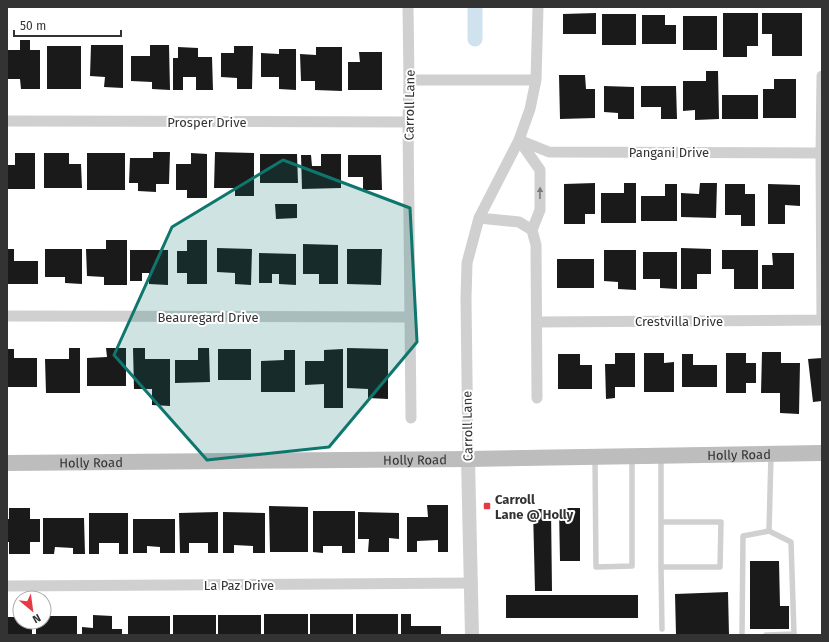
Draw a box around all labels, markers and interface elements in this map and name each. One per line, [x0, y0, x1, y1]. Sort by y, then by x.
scale bar [14, 12, 121, 38]
text: 50 m [20, 19, 46, 33]
street label: Carroll Lane [401, 70, 418, 140]
street label: Prosper Drive [167, 115, 247, 130]
street label: Pangani Drive [629, 145, 709, 160]
one-way arrow [537, 186, 543, 199]
street label: Beauregard Drive [157, 310, 259, 325]
street label: Crestvilla Drive [635, 314, 723, 329]
street label: Carroll Lane [459, 391, 476, 461]
street label: Holly Road [707, 447, 771, 463]
street label: Holly Road [383, 452, 447, 468]
street label: Holly Road [59, 455, 123, 471]
place label: Carroll Lane @ Holly [495, 492, 574, 522]
marker: Carroll Lane @ Holly [482, 501, 492, 511]
street label: La Paz Drive [204, 578, 274, 593]
north arrow [12, 590, 52, 630]
text: N [30, 611, 43, 626]

